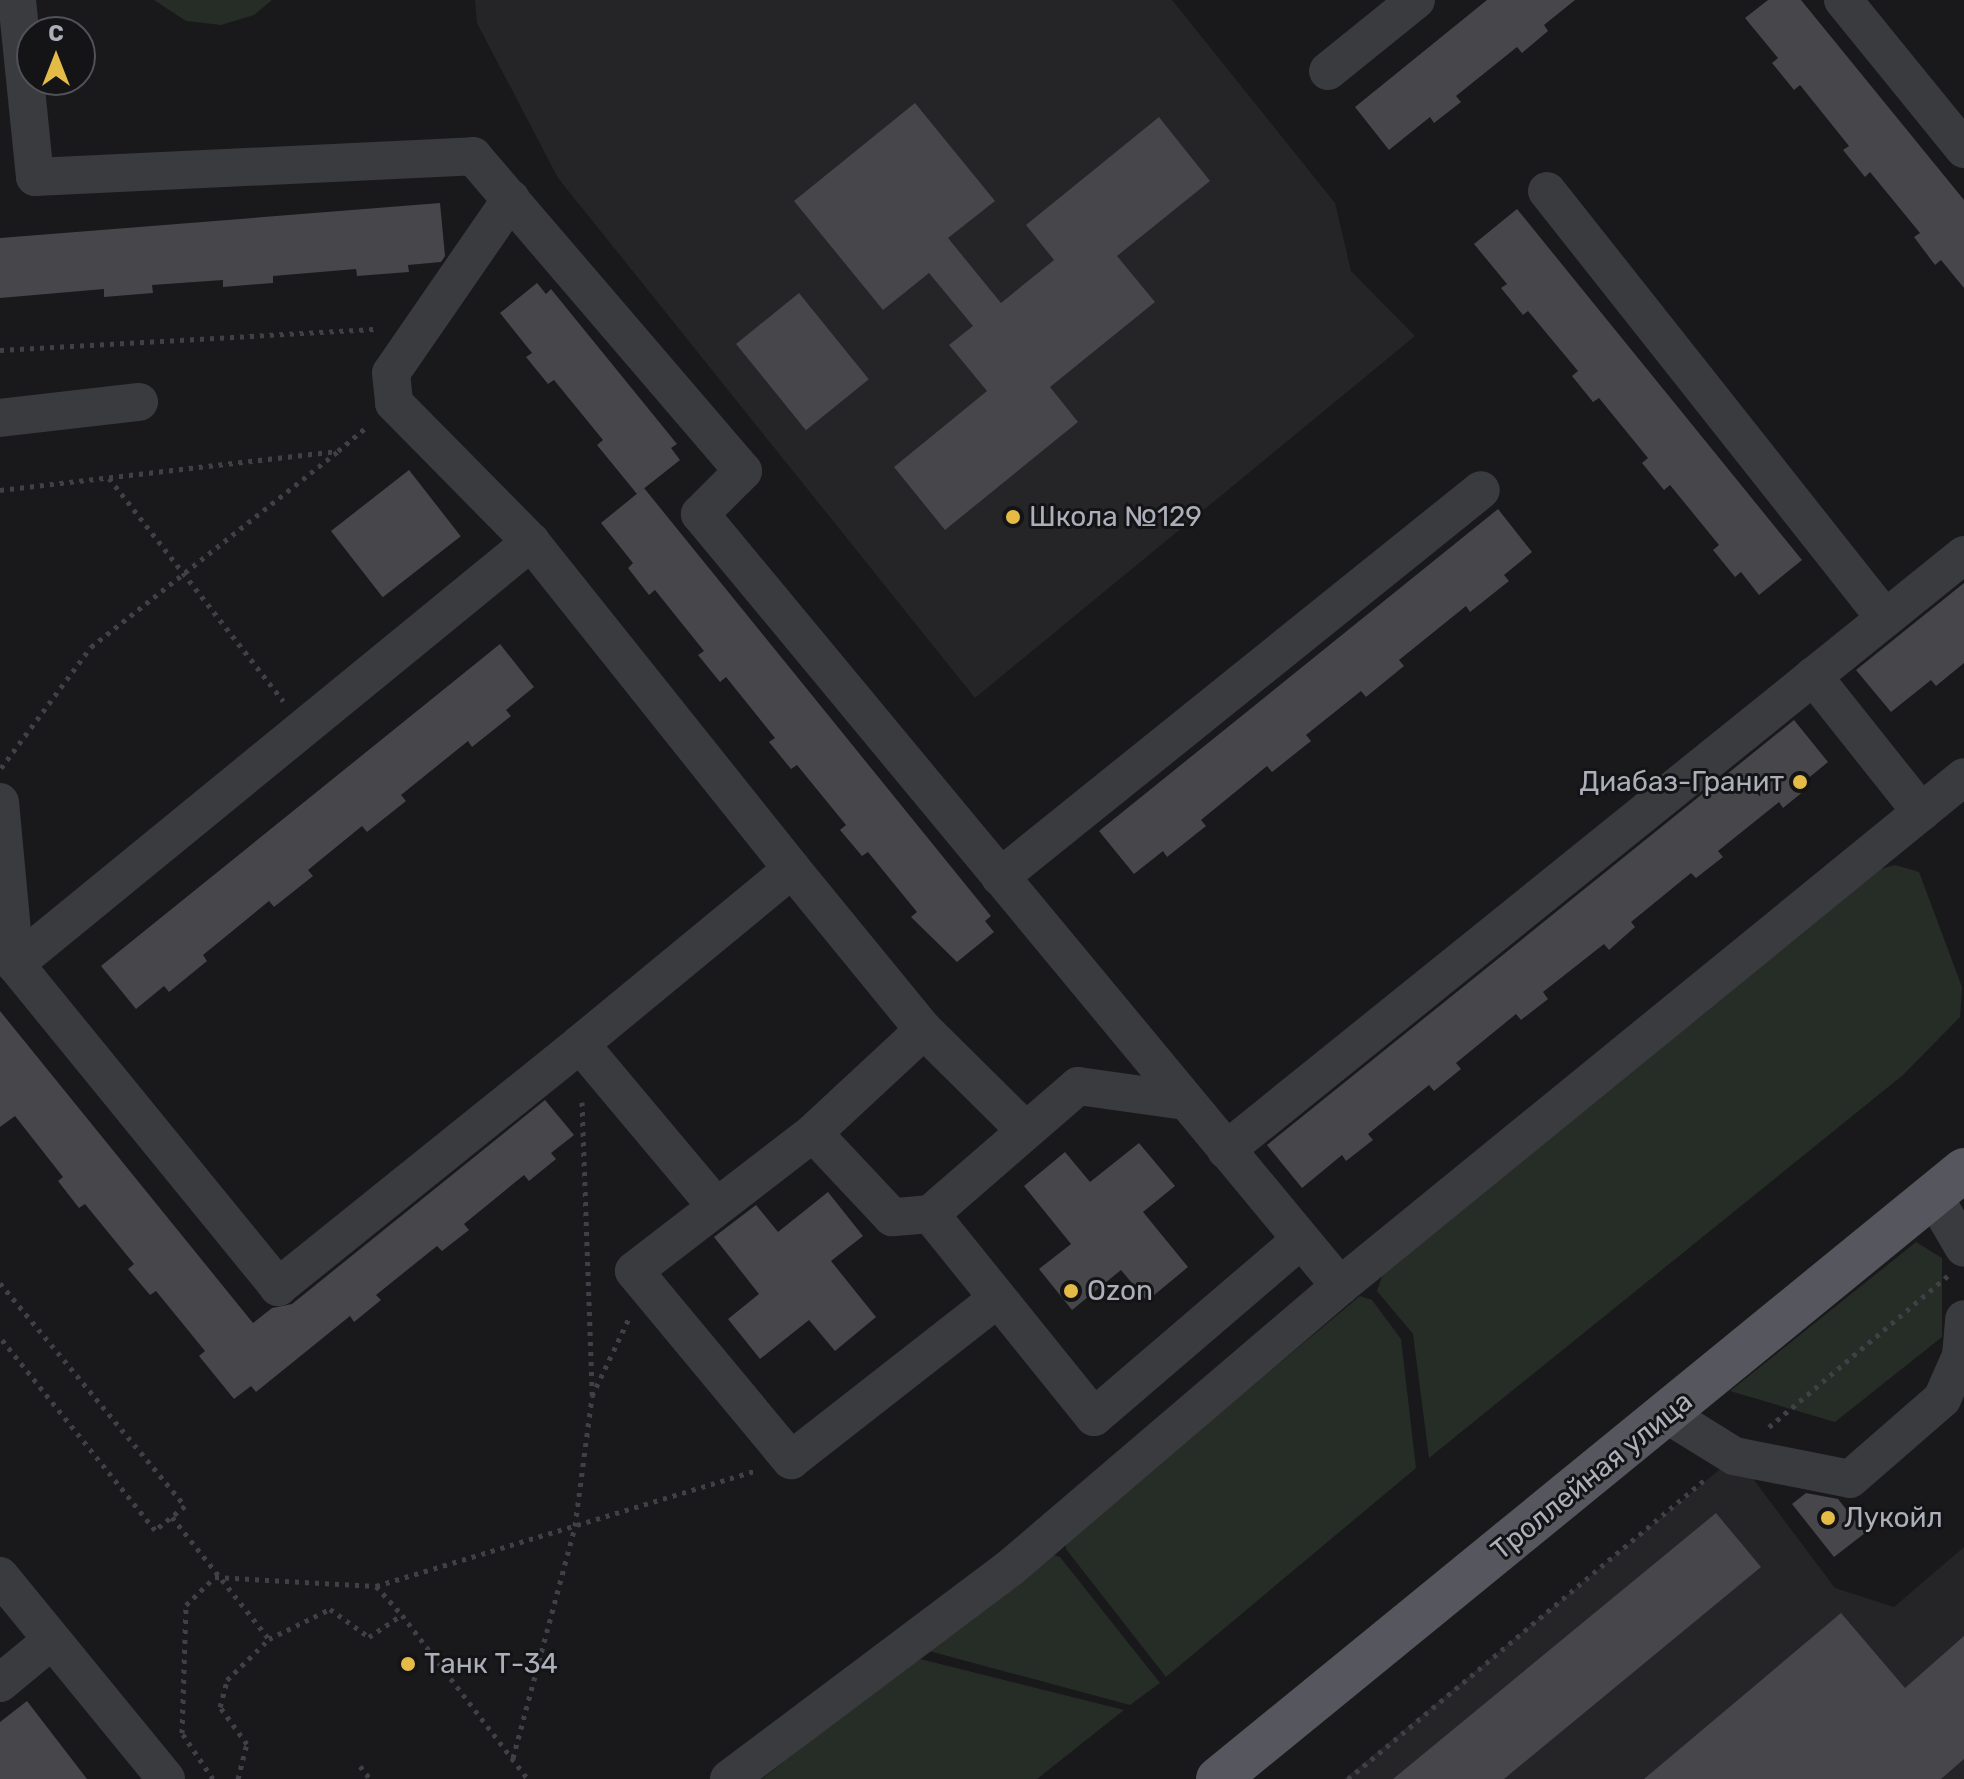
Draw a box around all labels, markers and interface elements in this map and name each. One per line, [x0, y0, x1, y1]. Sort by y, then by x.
north arrow [16, 16, 96, 96]
text: С [48, 20, 64, 47]
place label: Школа №129 [1029, 500, 1202, 534]
marker: Школа №129 [1004, 508, 1022, 526]
place label: Диабаз-Гранит [1579, 765, 1784, 799]
marker: Диабаз-Гранит [1791, 773, 1809, 791]
place label: Ozon [1087, 1274, 1153, 1308]
marker: Ozon [1062, 1282, 1080, 1300]
street label: Троллейная улица [1485, 1385, 1699, 1567]
place label: Лукойл [1844, 1501, 1943, 1535]
marker: Лукойл [1819, 1509, 1837, 1527]
place label: Танк Т-34 [424, 1647, 558, 1681]
marker: Танк Т-34 [399, 1655, 417, 1673]

